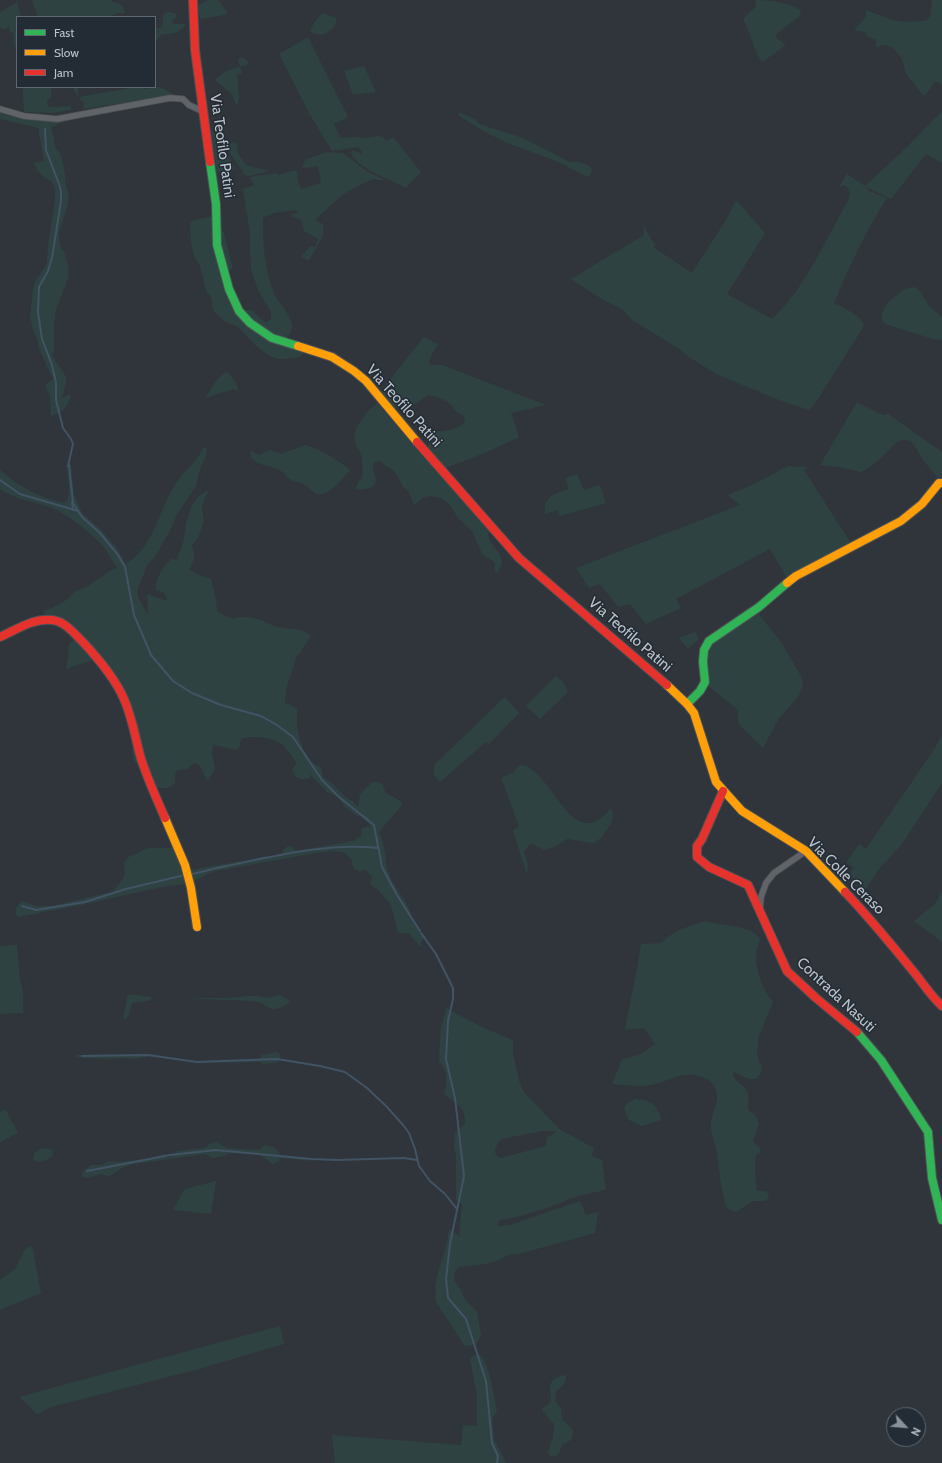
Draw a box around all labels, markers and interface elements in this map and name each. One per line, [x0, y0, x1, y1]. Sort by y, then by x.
legend [16, 16, 156, 88]
text: Fast [54, 25, 74, 40]
text: Slow [54, 45, 79, 60]
text: Jam [54, 65, 73, 80]
street label: Via Teofilo Patini [206, 93, 238, 199]
street label: Via Teofilo Patini [362, 361, 446, 451]
street label: Via Teofilo Patini [585, 594, 675, 676]
street label: Via Colle Ceraso [804, 834, 888, 918]
street label: Contrada Nasuti [793, 954, 879, 1036]
north arrow [886, 1407, 926, 1447]
text: N [908, 1425, 924, 1438]

